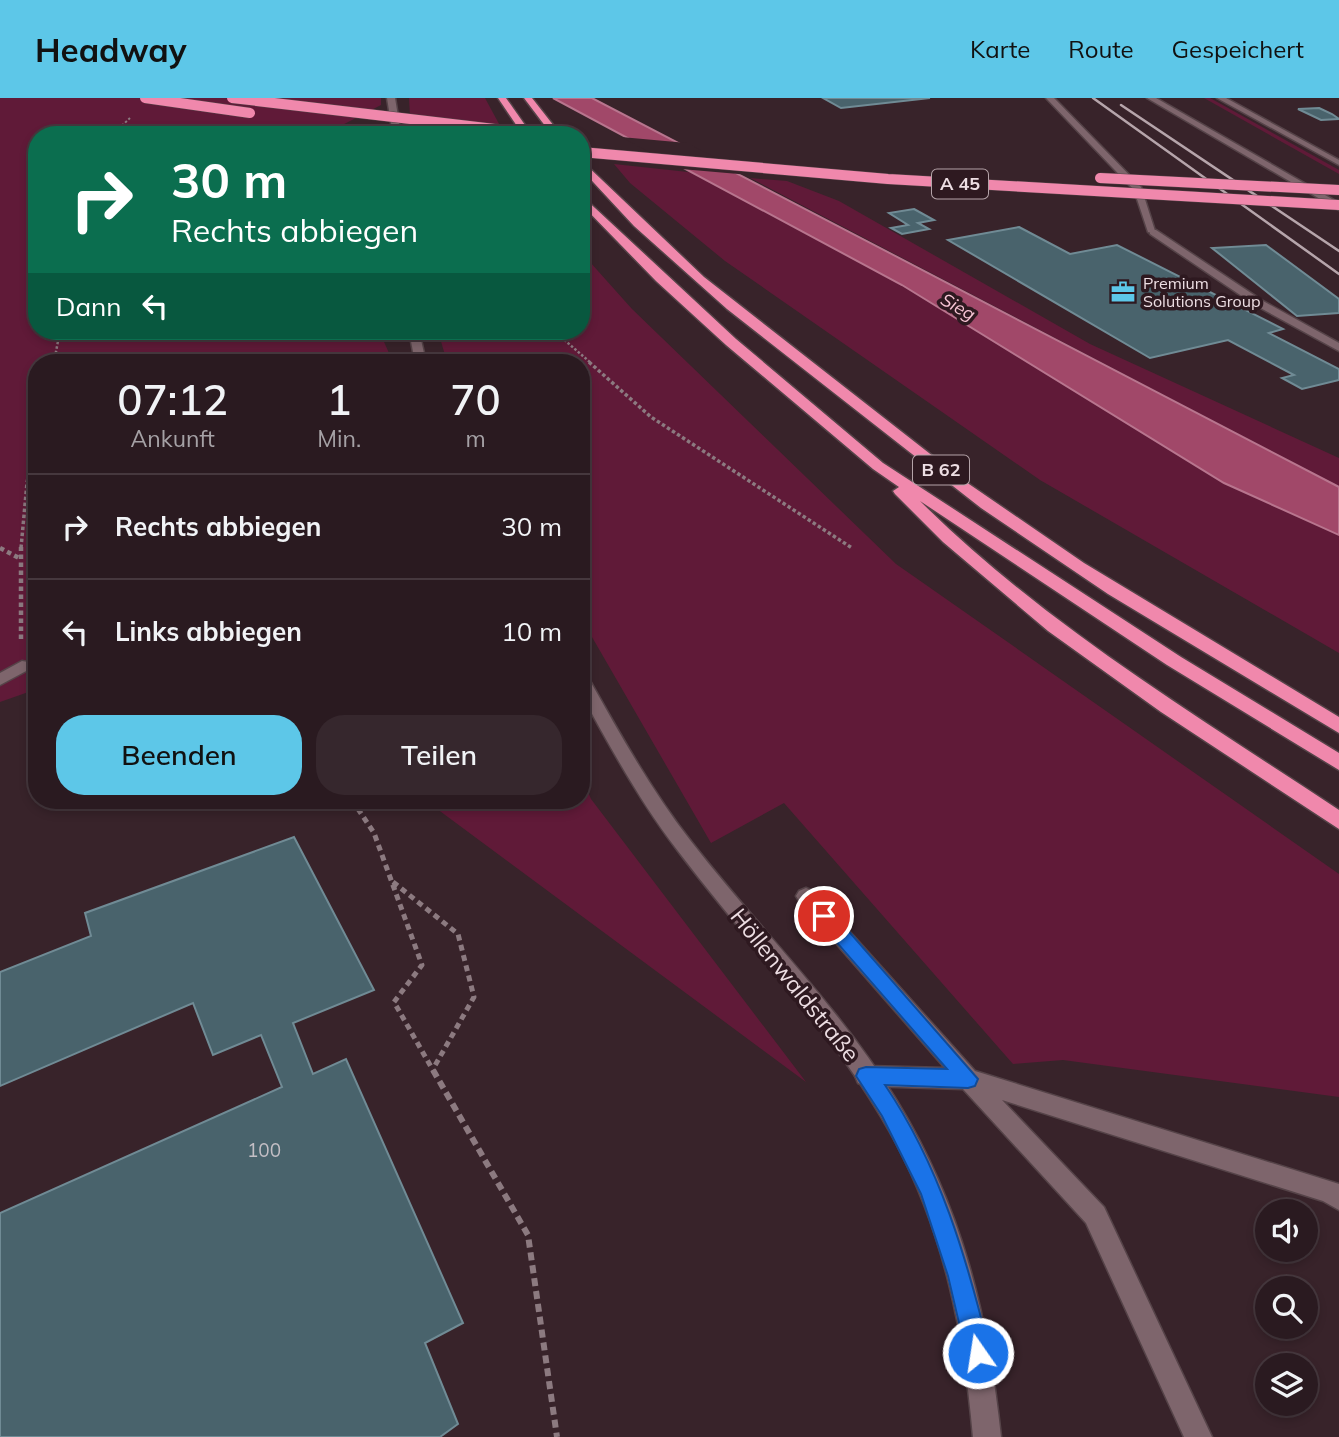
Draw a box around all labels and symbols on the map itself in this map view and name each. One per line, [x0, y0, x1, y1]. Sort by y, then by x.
road number: A 45 [932, 170, 988, 198]
place label: Premium Solutions Group [1143, 273, 1261, 311]
office icon: Premium Solutions Group [1109, 278, 1137, 306]
water label: Sieg [937, 288, 980, 326]
road number: B 62 [913, 456, 969, 484]
pin [794, 886, 854, 946]
street label: Höllenwaldstraße [725, 902, 866, 1067]
house number: 100 [247, 1138, 281, 1162]
position arrow [941, 1316, 1015, 1390]

